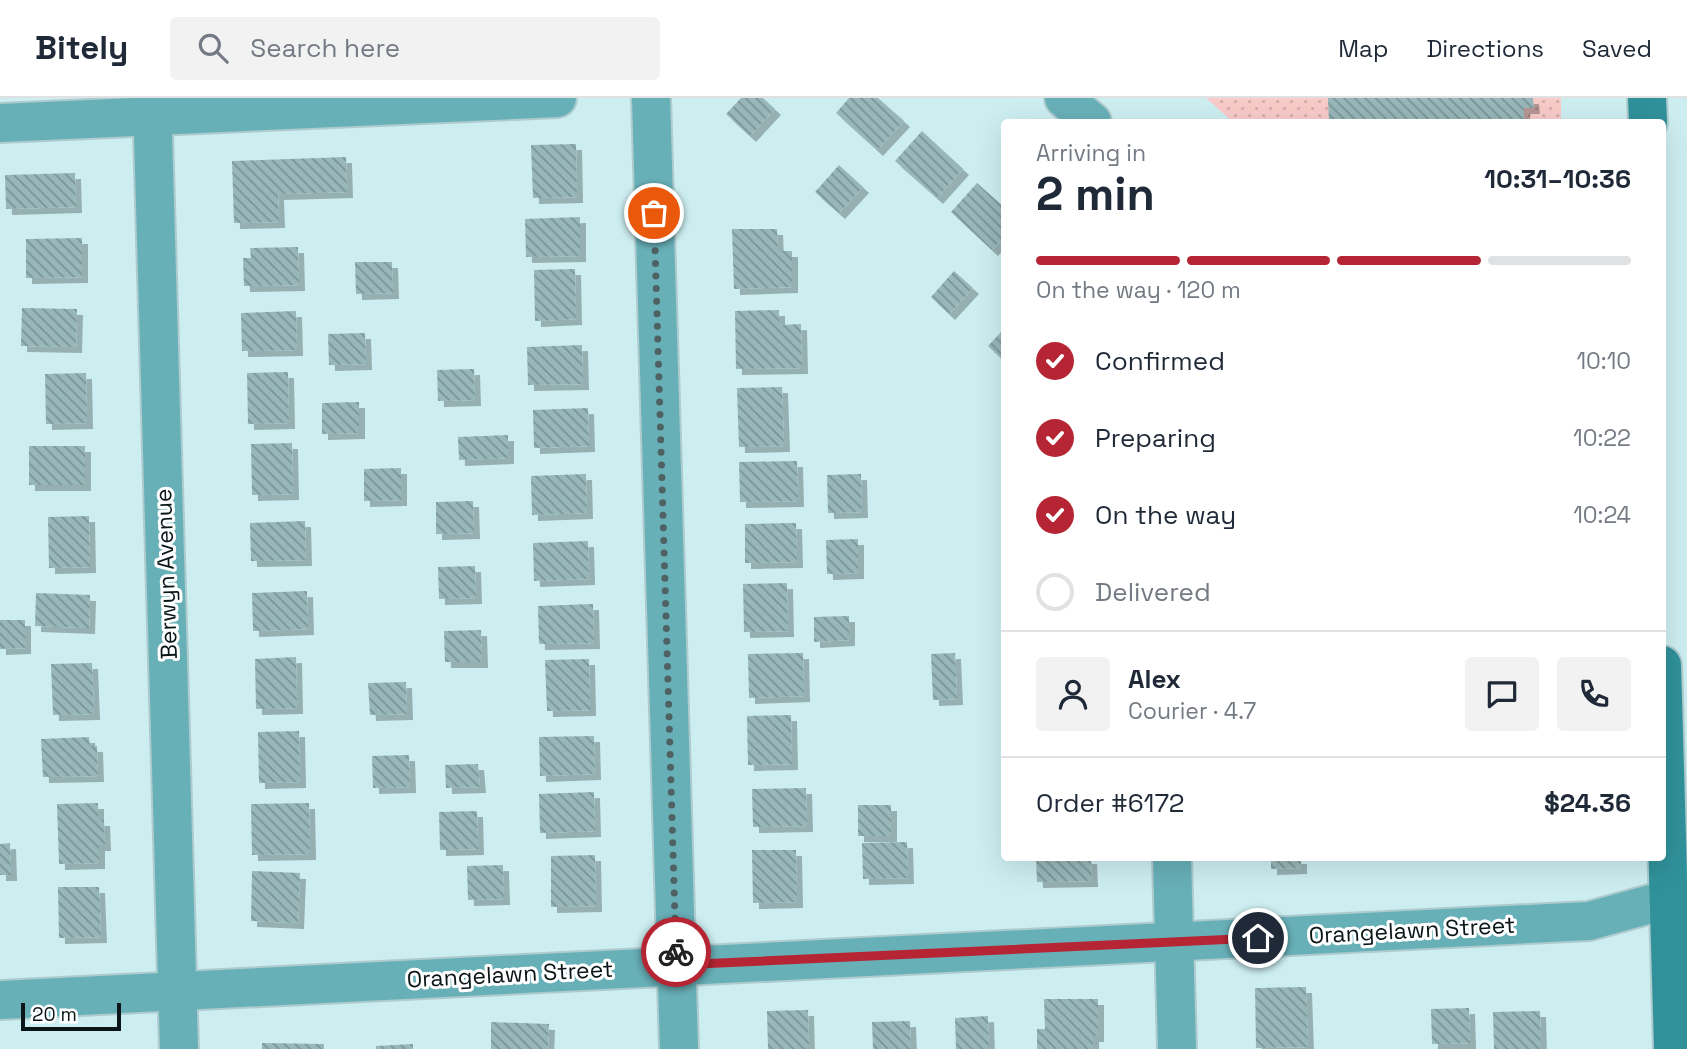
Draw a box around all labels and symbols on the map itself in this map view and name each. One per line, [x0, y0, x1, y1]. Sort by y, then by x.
pin [624, 183, 684, 243]
street label: Berwyn Avenue [148, 488, 184, 660]
pin [1228, 908, 1288, 968]
street label: Orangelawn Street [1308, 910, 1516, 950]
courier [641, 917, 711, 987]
street label: Orangelawn Street [406, 954, 614, 994]
scale bar [21, 1000, 121, 1032]

